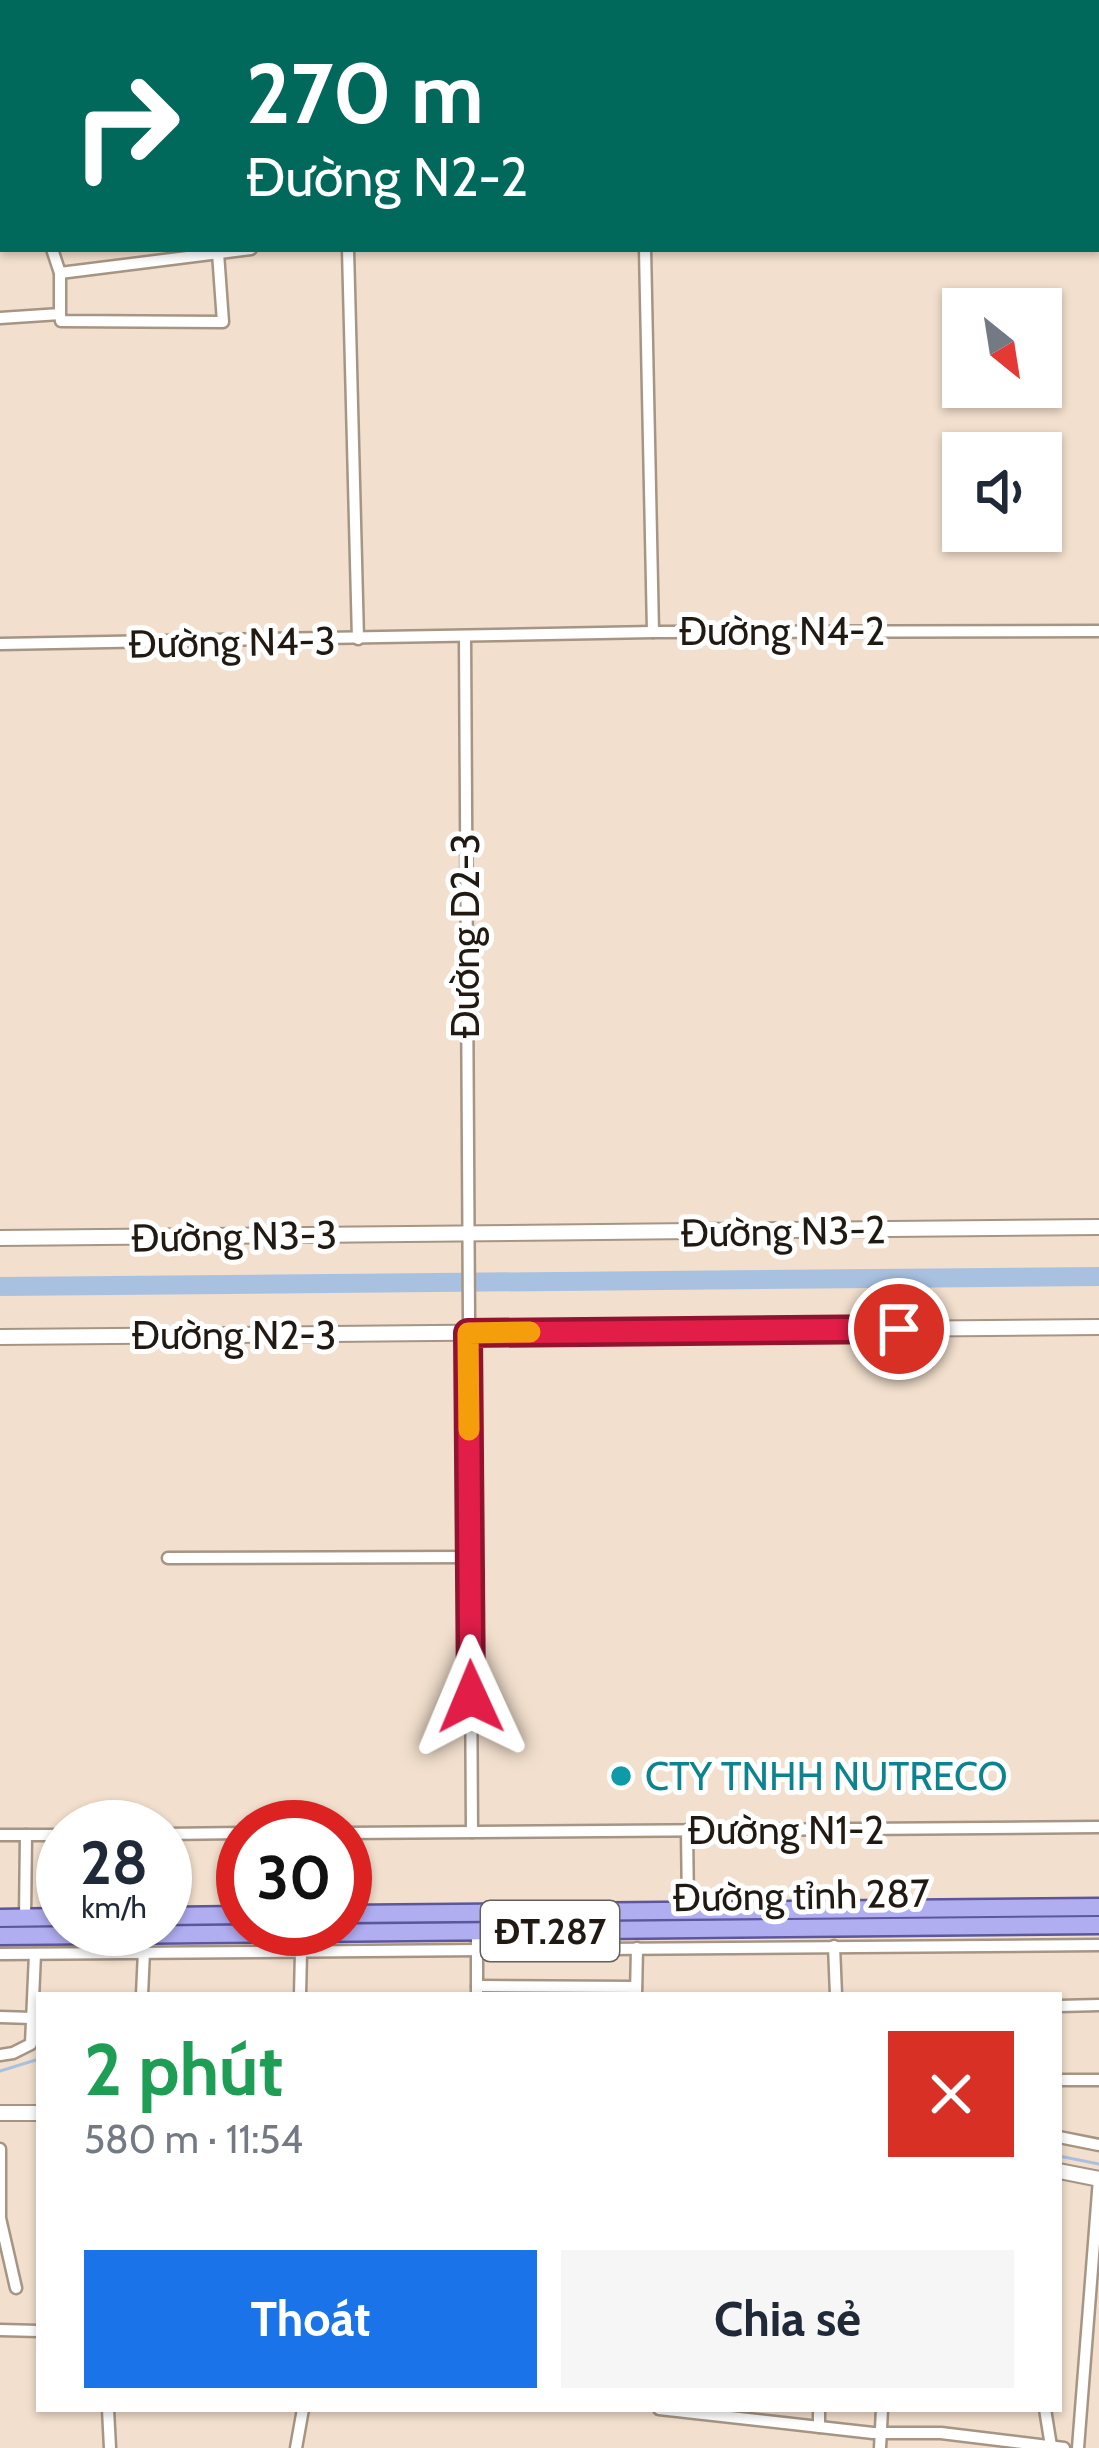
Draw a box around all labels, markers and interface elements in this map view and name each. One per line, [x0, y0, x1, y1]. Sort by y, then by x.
text: 270 m [246, 42, 484, 144]
icon: right [48, 48, 204, 204]
text: Đường N2-2 [246, 144, 528, 210]
north arrow [942, 288, 1062, 408]
map controls [942, 288, 1062, 552]
button: sound [942, 432, 1062, 552]
street label: Đường N4-2 [679, 607, 885, 655]
street label: Đường N4-3 [128, 616, 336, 668]
street label: Đường D2-3 [441, 833, 489, 1039]
street label: Đường N3-2 [680, 1205, 886, 1257]
street label: Đường N3-3 [131, 1210, 337, 1262]
pin [848, 1278, 950, 1380]
icon: arrive [866, 1296, 932, 1362]
street label: Đường N2-3 [132, 1311, 336, 1359]
position arrow [408, 1634, 534, 1760]
place label: CTY TNHH NUTRECO [645, 1752, 1007, 1800]
marker: CTY TNHH NUTRECO [608, 1763, 634, 1789]
speed limit sign: 30 [216, 1800, 372, 1956]
street label: Đường N1-2 [688, 1806, 884, 1854]
text: 28 [80, 1826, 148, 1899]
street label: Đường tỉnh 287 [672, 1869, 930, 1921]
text: km/h [81, 1889, 147, 1926]
road number: ĐT.287 [481, 1901, 619, 1961]
text: 2 phút [84, 2026, 283, 2113]
button: close [888, 2031, 1014, 2157]
text: 580 m · 11:54 [84, 2115, 303, 2163]
button: Thoát [84, 2250, 537, 2388]
button: Chia sẻ [561, 2250, 1014, 2388]

